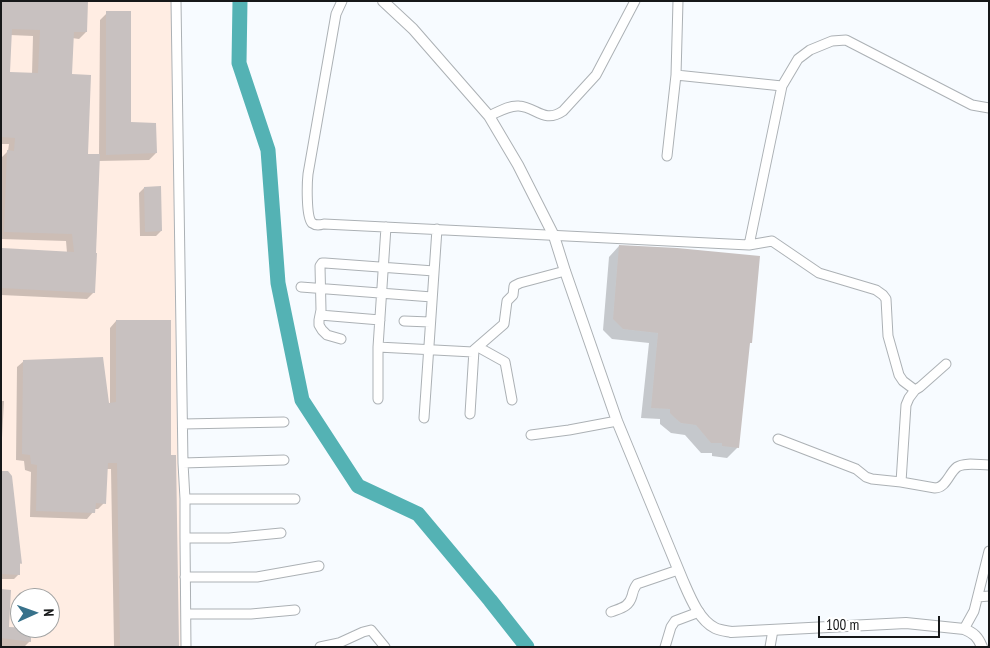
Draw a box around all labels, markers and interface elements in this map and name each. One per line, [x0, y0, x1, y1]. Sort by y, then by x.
north arrow [10, 588, 60, 638]
scale bar [820, 606, 942, 638]
text: N [40, 608, 58, 617]
text: 100 m [826, 615, 859, 634]

